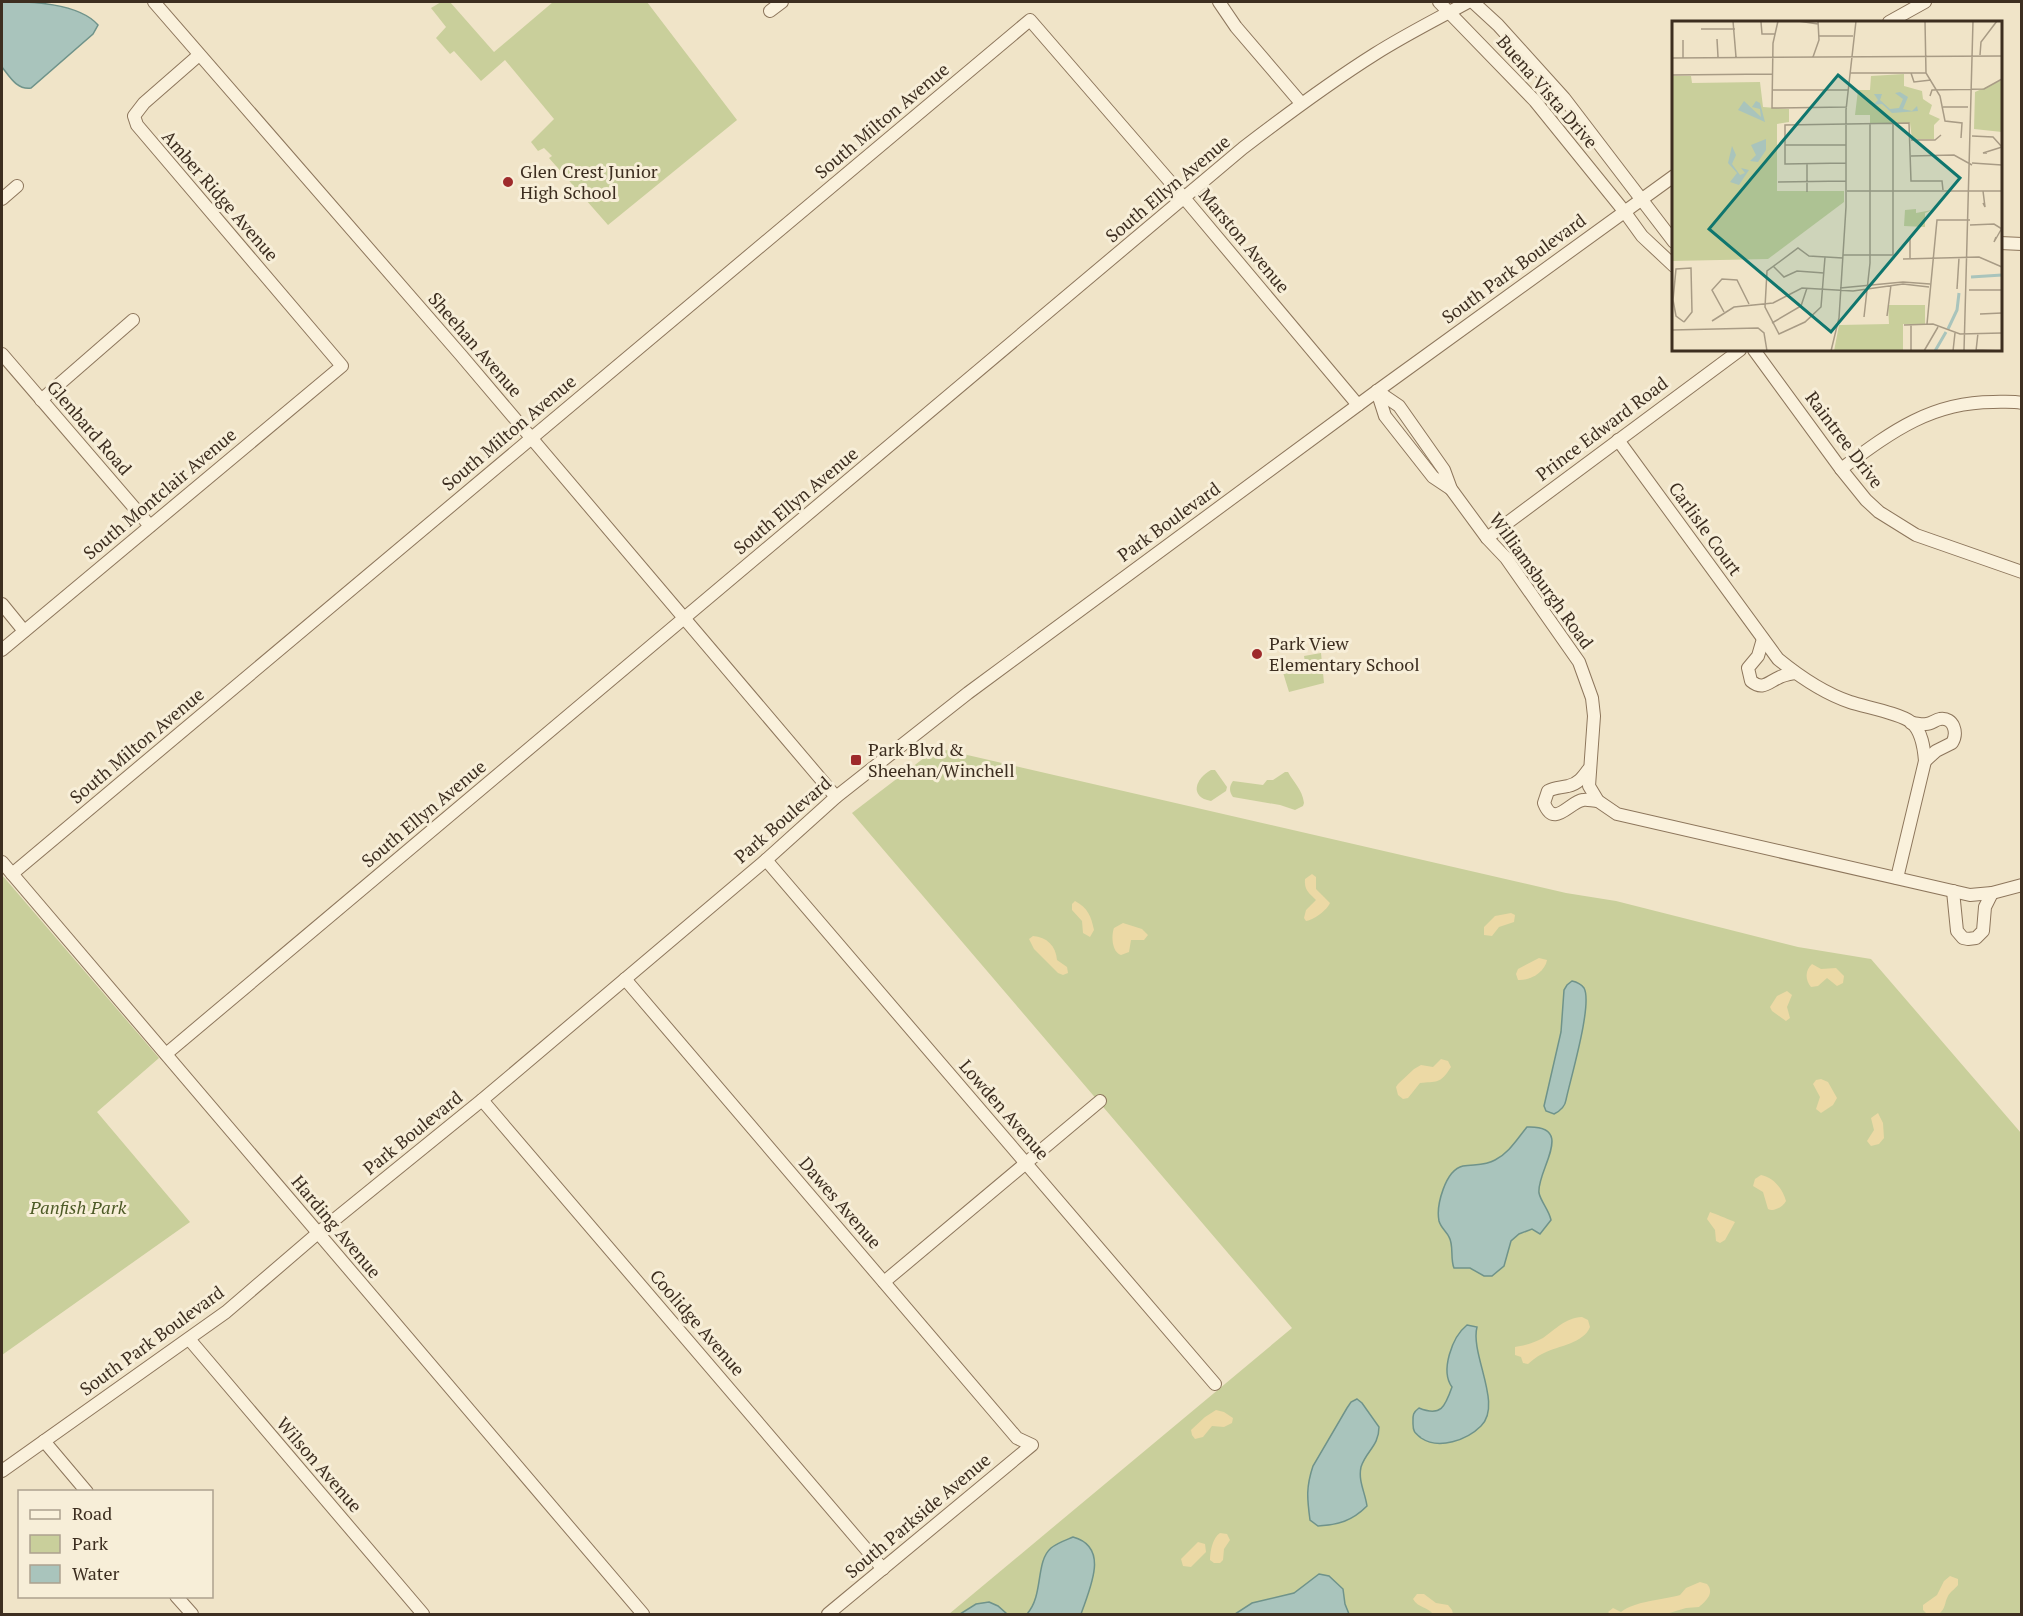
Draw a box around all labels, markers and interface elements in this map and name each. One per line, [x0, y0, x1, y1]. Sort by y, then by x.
inset map [1672, 21, 2002, 351]
street label: Buena Vista Drive [1492, 30, 1604, 153]
street label: South Milton Avenue [809, 57, 954, 184]
street label: Amber Ridge Avenue [157, 125, 284, 266]
street label: South Ellyn Avenue [1100, 129, 1235, 247]
place label: Glen Crest Junior High School [520, 159, 658, 204]
marker: Glen Crest Junior High School [501, 175, 515, 189]
street label: Marston Avenue [1194, 183, 1296, 298]
street label: South Park Boulevard [1437, 208, 1590, 329]
street label: Sheehan Avenue [424, 287, 528, 402]
street label: South Milton Avenue [436, 369, 581, 496]
street label: Prince Edward Road [1531, 371, 1672, 486]
street label: Glenbard Road [42, 375, 137, 480]
street label: Raintree Drive [1800, 386, 1889, 493]
street label: South Montclair Avenue [78, 422, 241, 564]
street label: South Ellyn Avenue [728, 441, 863, 559]
street label: Park Boulevard [1112, 476, 1224, 566]
street label: Carlisle Court [1664, 477, 1748, 580]
street label: Williamsburgh Road [1484, 508, 1599, 653]
place label: Park View Elementary School [1269, 631, 1420, 676]
marker: Park View Elementary School [1250, 647, 1264, 661]
street label: South Milton Avenue [64, 682, 209, 809]
place label: Park Blvd & Sheehan/Winchell [868, 737, 1015, 782]
marker: Park Blvd & Sheehan/Winchell [849, 753, 863, 767]
street label: South Ellyn Avenue [356, 754, 491, 872]
street label: Park Boulevard [729, 770, 836, 868]
street label: Lowden Avenue [955, 1054, 1055, 1165]
street label: Park Boulevard [358, 1085, 467, 1180]
street label: Dawes Avenue [794, 1151, 887, 1253]
street label: Harding Avenue [287, 1170, 387, 1283]
park label: Panfish Park [29, 1195, 127, 1219]
street label: Coolidge Avenue [645, 1264, 751, 1381]
street label: South Park Boulevard [75, 1280, 228, 1401]
street label: Wilson Avenue [272, 1412, 368, 1517]
street label: South Parkside Avenue [840, 1447, 995, 1583]
legend [18, 1490, 213, 1598]
text: Road [72, 1501, 112, 1525]
text: Park [72, 1531, 109, 1555]
text: Water [72, 1561, 119, 1585]

